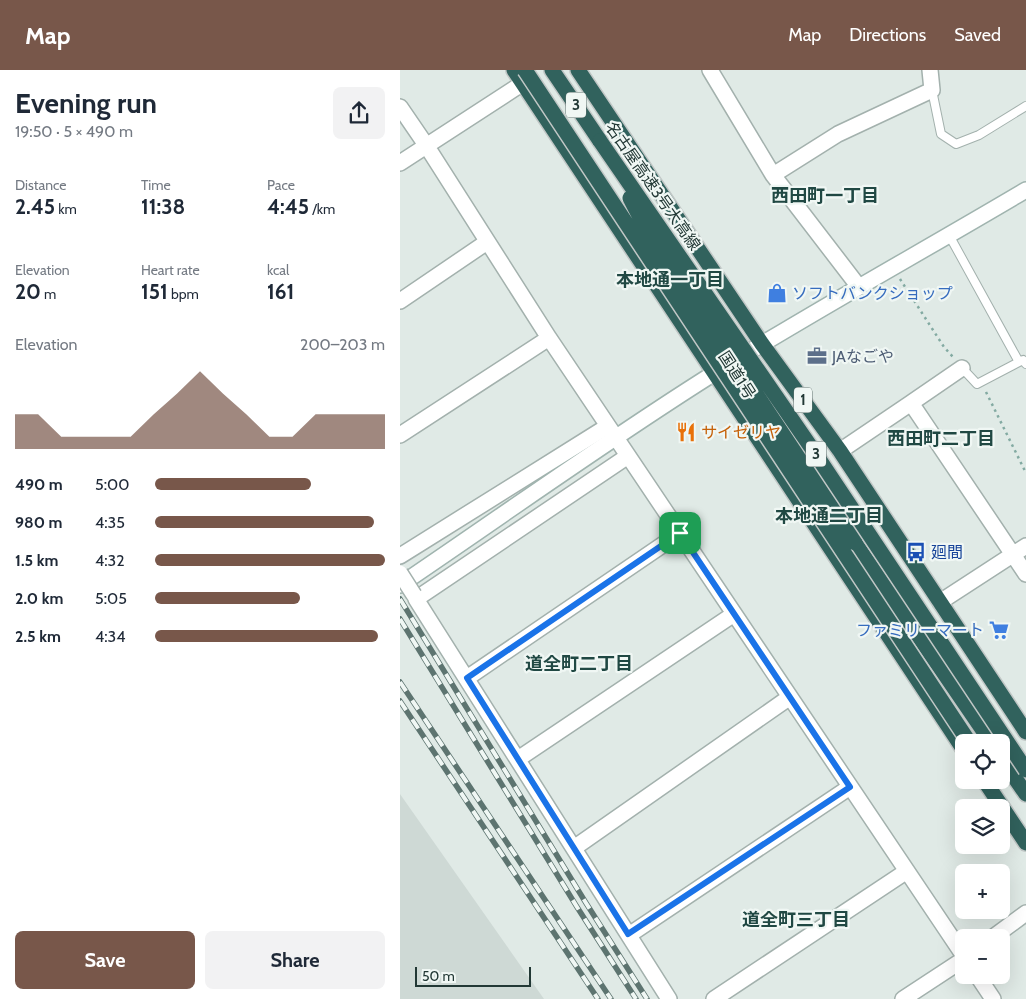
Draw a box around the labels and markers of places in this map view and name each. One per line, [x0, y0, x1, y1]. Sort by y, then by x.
shop icon: ソフトバンクショップ [766, 282, 788, 304]
place label: ソフトバンクショップ [792, 284, 953, 303]
office icon: JAなごや [806, 345, 828, 367]
place label: JAなごや [831, 347, 894, 366]
restaurant icon: サイゼリヤ [675, 421, 697, 443]
place label: サイゼリヤ [701, 423, 781, 442]
pin [659, 512, 701, 554]
bus stop icon: 廻間 [905, 541, 927, 563]
place label: 廻間 [931, 543, 963, 562]
supermarket icon: ファミリーマート [988, 619, 1010, 641]
place label: ファミリーマート [856, 621, 984, 640]

